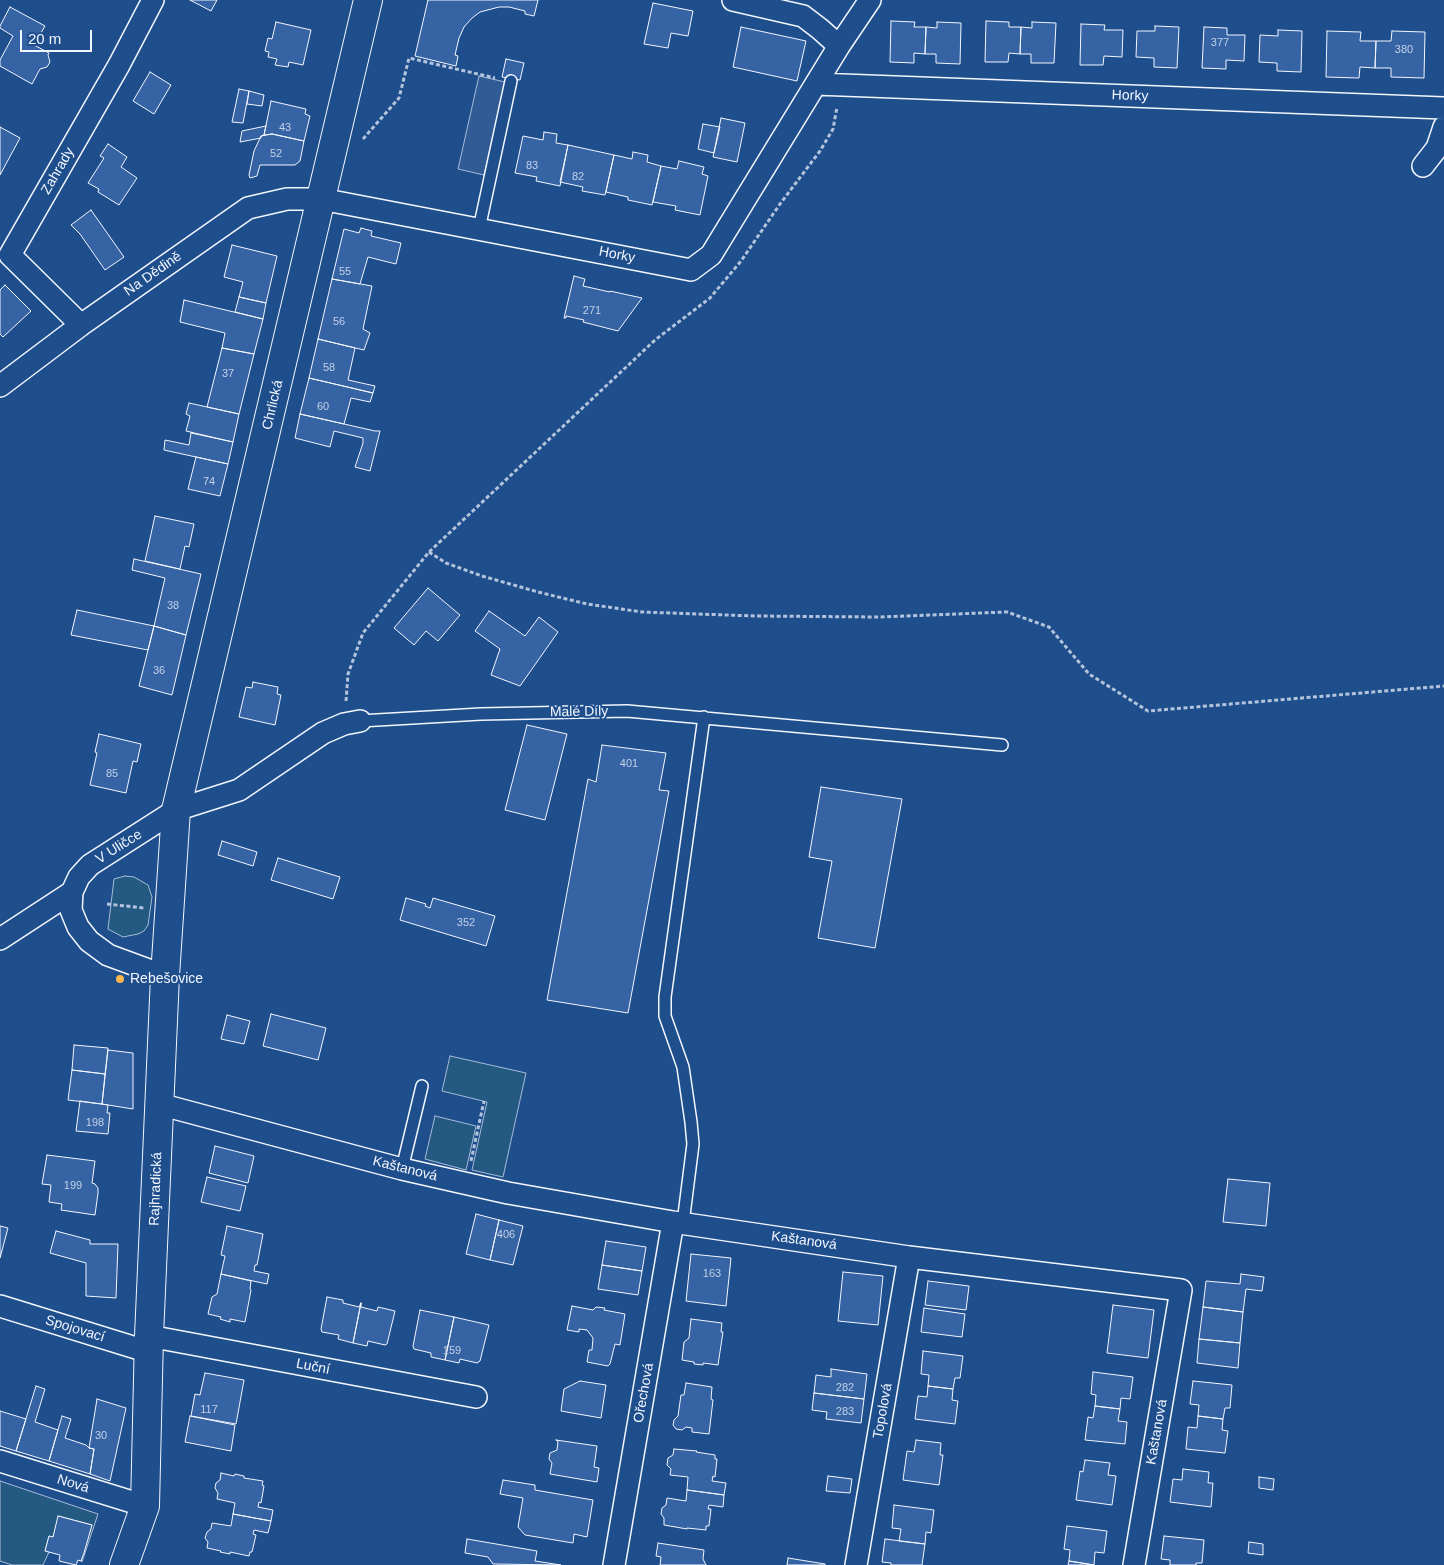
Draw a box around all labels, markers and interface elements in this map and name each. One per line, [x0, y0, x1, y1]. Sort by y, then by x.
scale bar [22, 20, 95, 52]
text: 20 m [28, 30, 61, 47]
house number: 377 [1211, 36, 1229, 50]
house number: 380 [1395, 43, 1413, 57]
street label: Horky [1111, 87, 1149, 105]
house number: 43 [279, 121, 291, 135]
street label: Zahrady [38, 145, 78, 197]
house number: 52 [270, 147, 282, 161]
house number: 83 [526, 159, 538, 173]
house number: 82 [572, 170, 584, 184]
street label: Horky [597, 243, 637, 267]
street label: Na Dědině [121, 248, 185, 300]
house number: 55 [339, 265, 351, 279]
house number: 271 [583, 304, 601, 318]
house number: 56 [333, 315, 345, 329]
house number: 58 [323, 361, 335, 375]
house number: 37 [222, 367, 234, 381]
street label: Chrlická [259, 378, 287, 432]
house number: 60 [317, 400, 329, 414]
house number: 74 [203, 475, 215, 489]
house number: 38 [167, 599, 179, 613]
house number: 36 [153, 664, 165, 678]
street label: Malé Díly [550, 703, 608, 721]
house number: 401 [620, 757, 638, 771]
house number: 85 [106, 767, 118, 781]
street label: V Uličce [93, 826, 145, 868]
house number: 352 [457, 916, 475, 930]
place label: Rebešovice [130, 971, 203, 987]
marker: Rebešovice [114, 973, 126, 985]
house number: 198 [86, 1116, 104, 1130]
street label: Rajhradická [146, 1152, 166, 1226]
street label: Kaštanová [371, 1153, 439, 1185]
house number: 199 [64, 1179, 82, 1193]
house number: 406 [497, 1228, 515, 1242]
street label: Kaštanová [770, 1228, 838, 1254]
house number: 163 [703, 1267, 721, 1281]
street label: Spojovací [43, 1312, 107, 1346]
house number: 159 [443, 1344, 461, 1358]
street label: Luční [295, 1355, 331, 1379]
street label: Ořechová [630, 1362, 658, 1424]
house number: 282 [836, 1381, 854, 1395]
street label: Topolová [870, 1382, 896, 1440]
street label: Kaštanová [1143, 1398, 1171, 1466]
house number: 117 [200, 1403, 218, 1417]
house number: 283 [836, 1405, 854, 1419]
house number: 30 [95, 1429, 107, 1443]
street label: Nová [55, 1471, 91, 1497]

